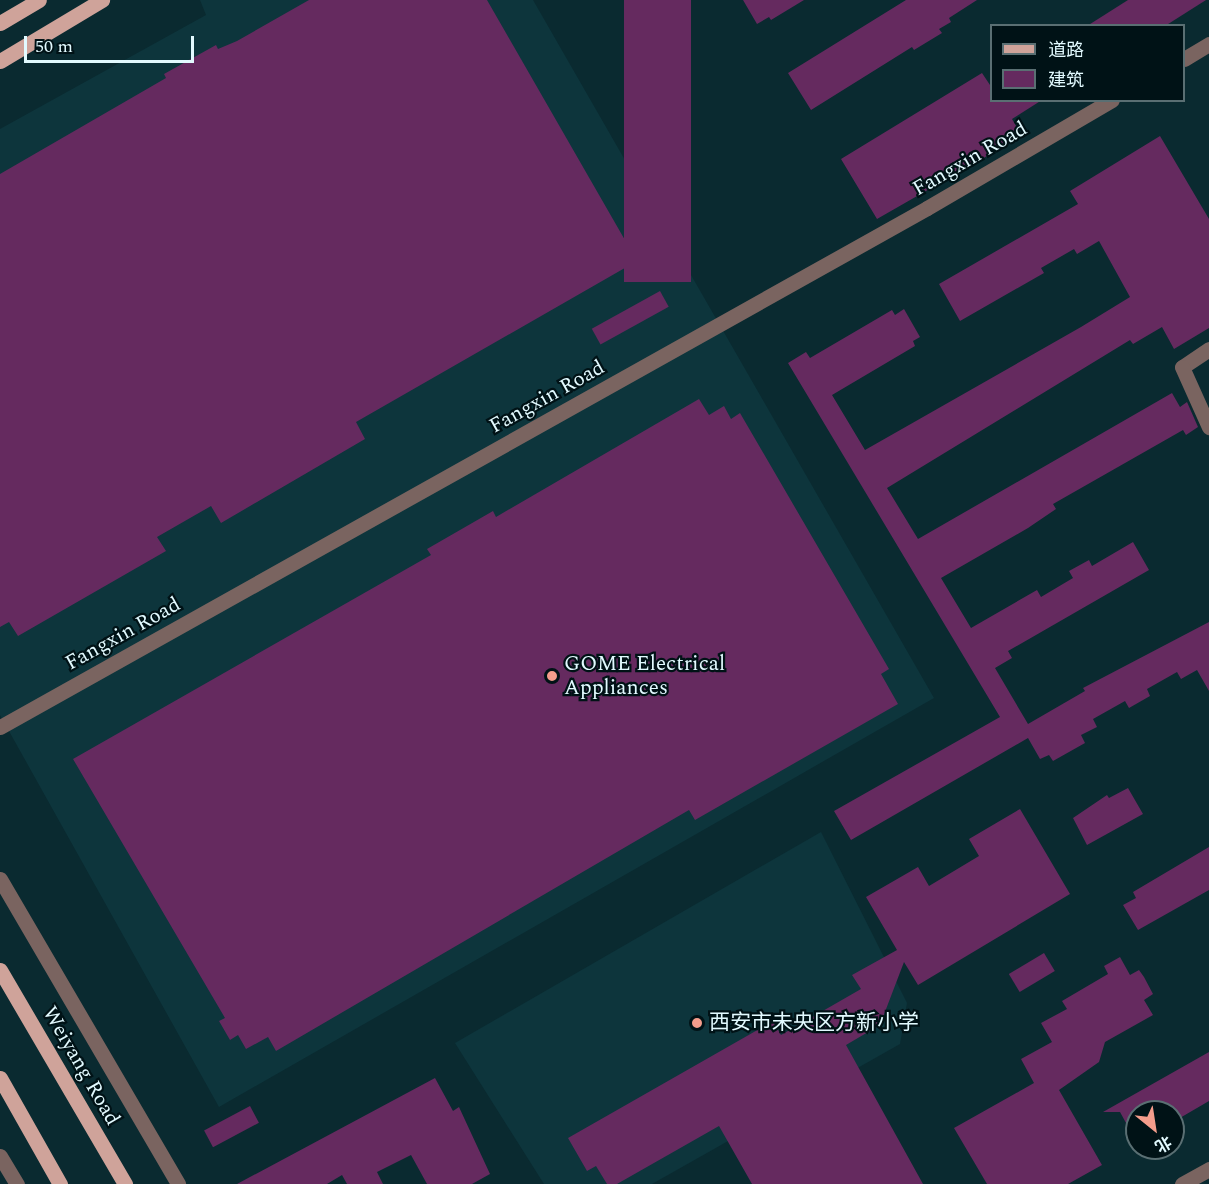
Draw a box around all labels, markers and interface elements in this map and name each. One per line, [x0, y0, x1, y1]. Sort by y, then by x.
scale bar [27, 24, 196, 62]
legend [990, 24, 1185, 102]
text: 50 m [35, 33, 73, 60]
text: 道路 [1048, 37, 1084, 64]
text: 建筑 [1048, 67, 1084, 94]
street label: Fangxin Road [908, 116, 1032, 202]
street label: Fangxin Road [485, 355, 609, 439]
street label: Fangxin Road [61, 592, 185, 676]
place label: GOME Electrical Appliances [564, 651, 725, 701]
marker: GOME Electrical Appliances [545, 669, 559, 683]
street label: Weiyang Road [37, 1002, 125, 1130]
place label: 西安市未央区方新小学 [709, 1010, 919, 1036]
marker: 西安市未央区方新小学 [690, 1016, 704, 1030]
north arrow [1125, 1100, 1185, 1160]
text: 北 [1150, 1129, 1176, 1158]

